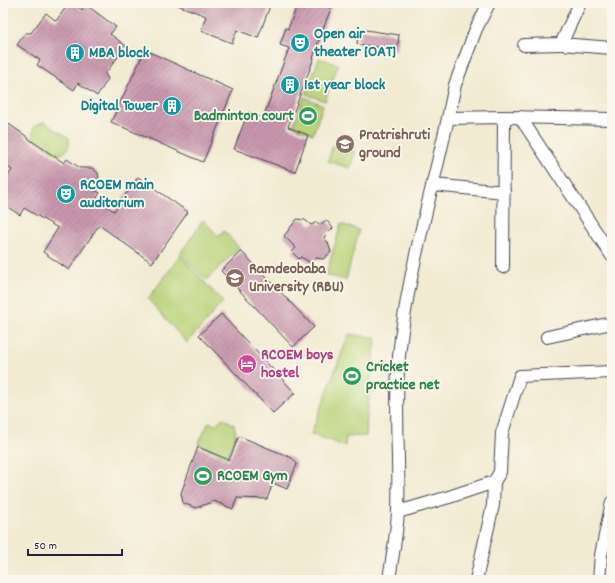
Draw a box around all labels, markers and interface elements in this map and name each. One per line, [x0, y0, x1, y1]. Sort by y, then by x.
place label: Open air theater [OAT] [314, 23, 396, 64]
theatre icon: Open air theater [OAT] [289, 32, 311, 54]
building icon: MBA block [64, 42, 86, 64]
place label: MBA block [89, 42, 150, 65]
building icon: 1st year block [279, 74, 301, 96]
place label: 1st year block [304, 74, 386, 97]
place label: Digital Tower [81, 95, 159, 118]
building icon: Digital Tower [161, 95, 183, 117]
place label: Badminton court [194, 105, 294, 128]
sports icon: Badminton court [297, 105, 319, 127]
place label: Pratrishruti ground [359, 124, 430, 165]
school or university icon: Pratrishruti ground [334, 133, 356, 155]
place label: RCOEM main auditorium [80, 174, 154, 215]
theatre icon: RCOEM main auditorium [55, 183, 77, 205]
place label: Ramdeobaba University (RBU) [249, 258, 343, 299]
school or university icon: Ramdeobaba University (RBU) [224, 267, 246, 289]
place label: RCOEM boys hostel [261, 344, 334, 385]
hotel icon: RCOEM boys hostel [236, 353, 258, 375]
place label: Cricket practice net [366, 356, 440, 397]
sports icon: Cricket practice net [341, 365, 363, 387]
sports icon: RCOEM Gym [192, 465, 214, 487]
place label: RCOEM Gym [217, 465, 288, 488]
scale bar [28, 531, 122, 557]
text: 50 m [34, 538, 57, 555]

